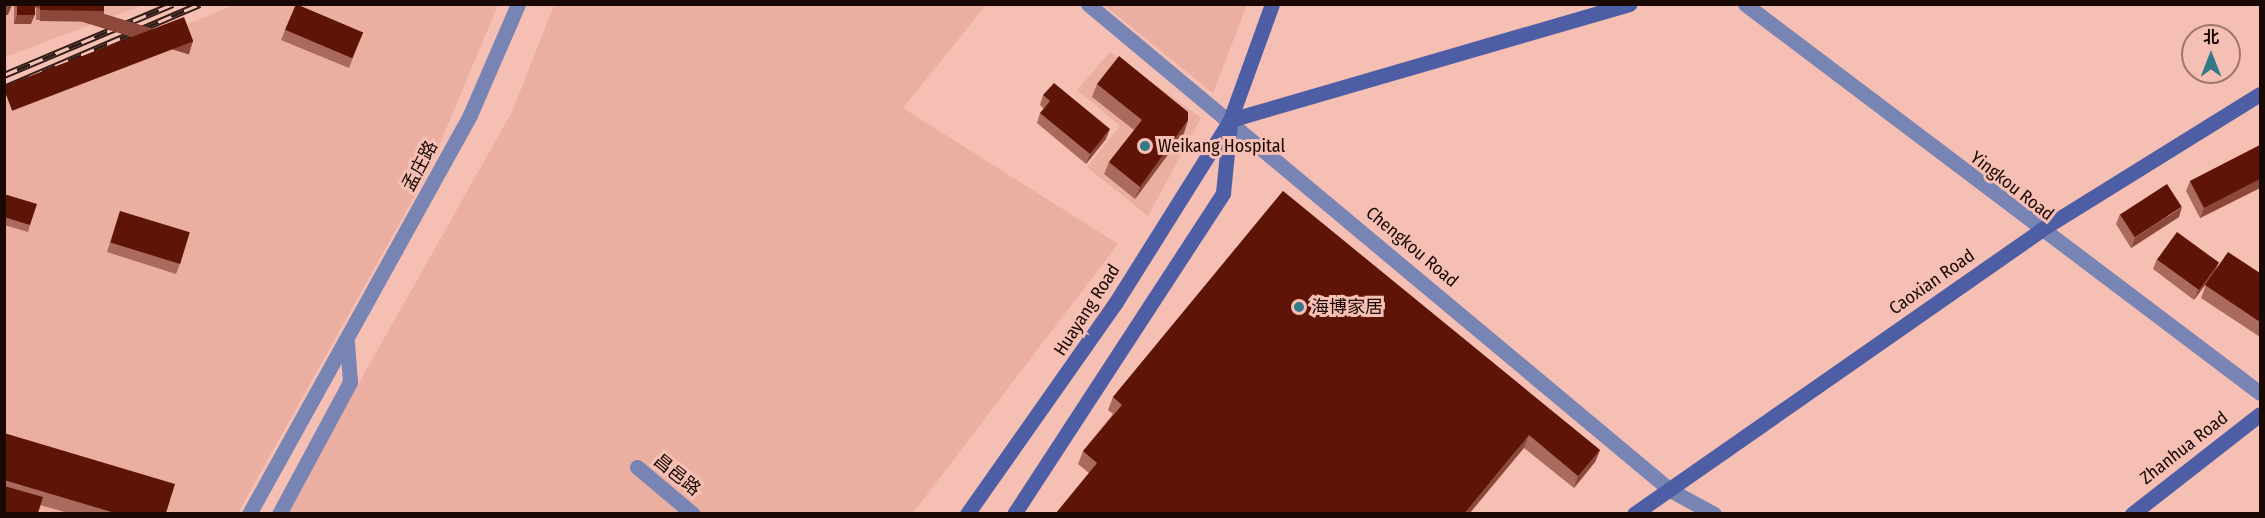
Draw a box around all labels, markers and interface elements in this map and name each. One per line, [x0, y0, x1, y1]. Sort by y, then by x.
north arrow [2181, 24, 2241, 84]
text: 北 [2203, 28, 2219, 47]
place label: Weikang Hospital [1158, 135, 1285, 157]
street label: 孟庄路 [398, 137, 442, 195]
marker: Weikang Hospital [1136, 137, 1154, 155]
street label: Yingkou Road [1966, 147, 2058, 225]
street label: Chengkou Road [1361, 202, 1463, 292]
street label: Caoxian Road [1885, 245, 1979, 319]
street label: Huayang Road [1049, 260, 1125, 360]
place label: 海博家居 [1311, 296, 1383, 318]
marker: 海博家居 [1292, 300, 1306, 314]
street label: Zhanhua Road [2136, 407, 2232, 489]
street label: 昌邑路 [649, 450, 705, 500]

